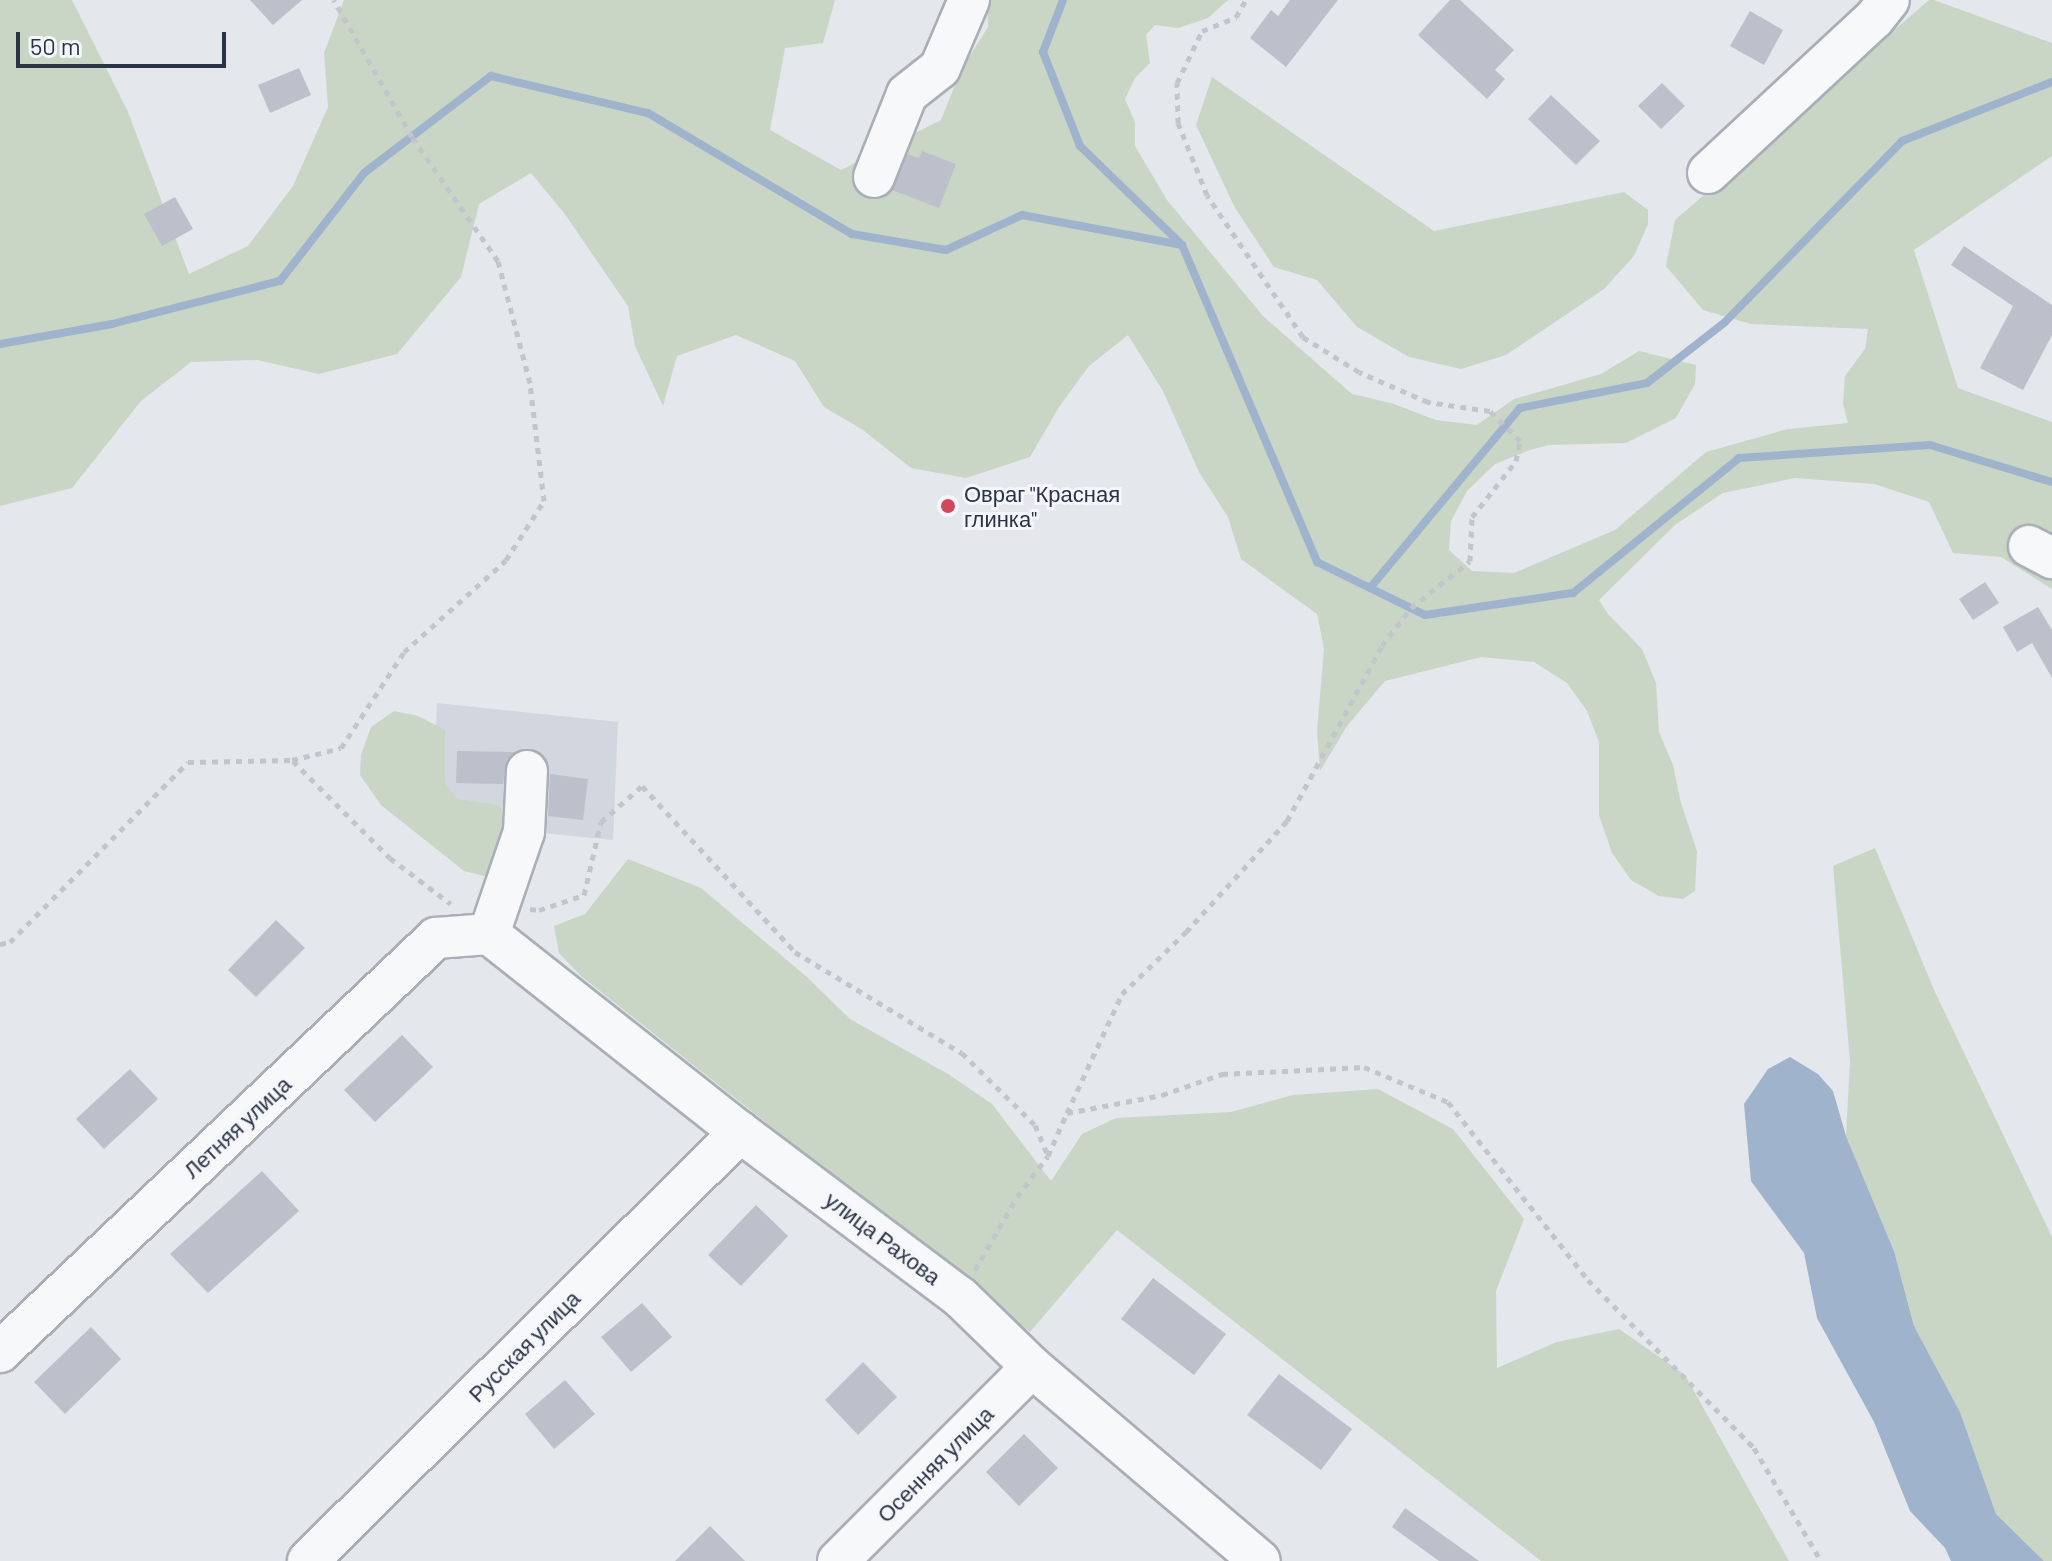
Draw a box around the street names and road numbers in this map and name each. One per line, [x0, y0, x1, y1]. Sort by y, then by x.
street label: Летняя улица [178, 1071, 296, 1183]
street label: улица Рахова [820, 1186, 946, 1290]
street label: Русская улица [463, 1285, 585, 1407]
street label: Осенняя улица [871, 1400, 999, 1528]

